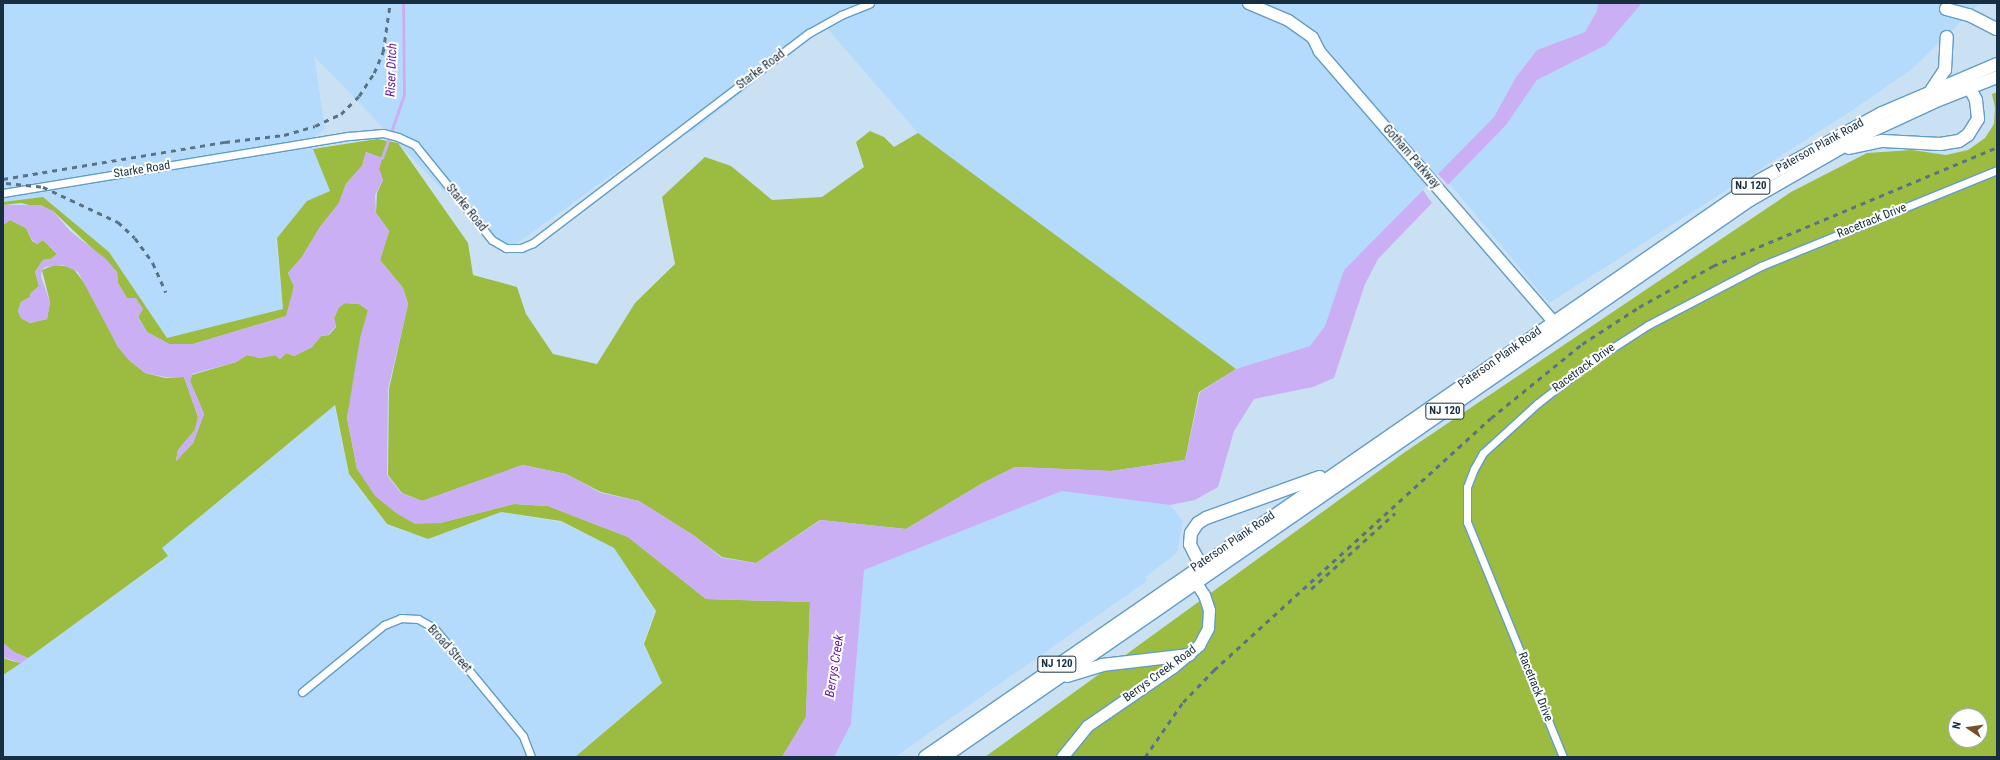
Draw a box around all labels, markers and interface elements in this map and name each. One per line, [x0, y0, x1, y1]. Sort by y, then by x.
water label: Riser Ditch [383, 43, 401, 97]
street label: Starke Road [734, 47, 788, 93]
street label: Paterson Plank Road [1773, 116, 1867, 176]
street label: Gotham Parkway [1379, 122, 1443, 192]
street label: Starke Road [113, 158, 171, 182]
road number: NJ 120 [1731, 177, 1771, 195]
street label: Starke Road [442, 181, 490, 235]
street label: Racetrack Drive [1835, 201, 1909, 241]
street label: Paterson Plank Road [1456, 324, 1544, 392]
street label: Racetrack Drive [1550, 341, 1618, 395]
road number: NJ 120 [1425, 402, 1465, 420]
street label: Paterson Plank Road [1188, 509, 1278, 575]
street label: Broad Street [424, 622, 474, 676]
water label: Berrys Creek [822, 634, 848, 698]
street label: Berrys Creek Road [1121, 643, 1199, 705]
street label: Racetrack Drive [1515, 650, 1555, 724]
road number: NJ 120 [1037, 655, 1077, 673]
north arrow [1948, 708, 1988, 748]
text: N [1950, 721, 1964, 730]

